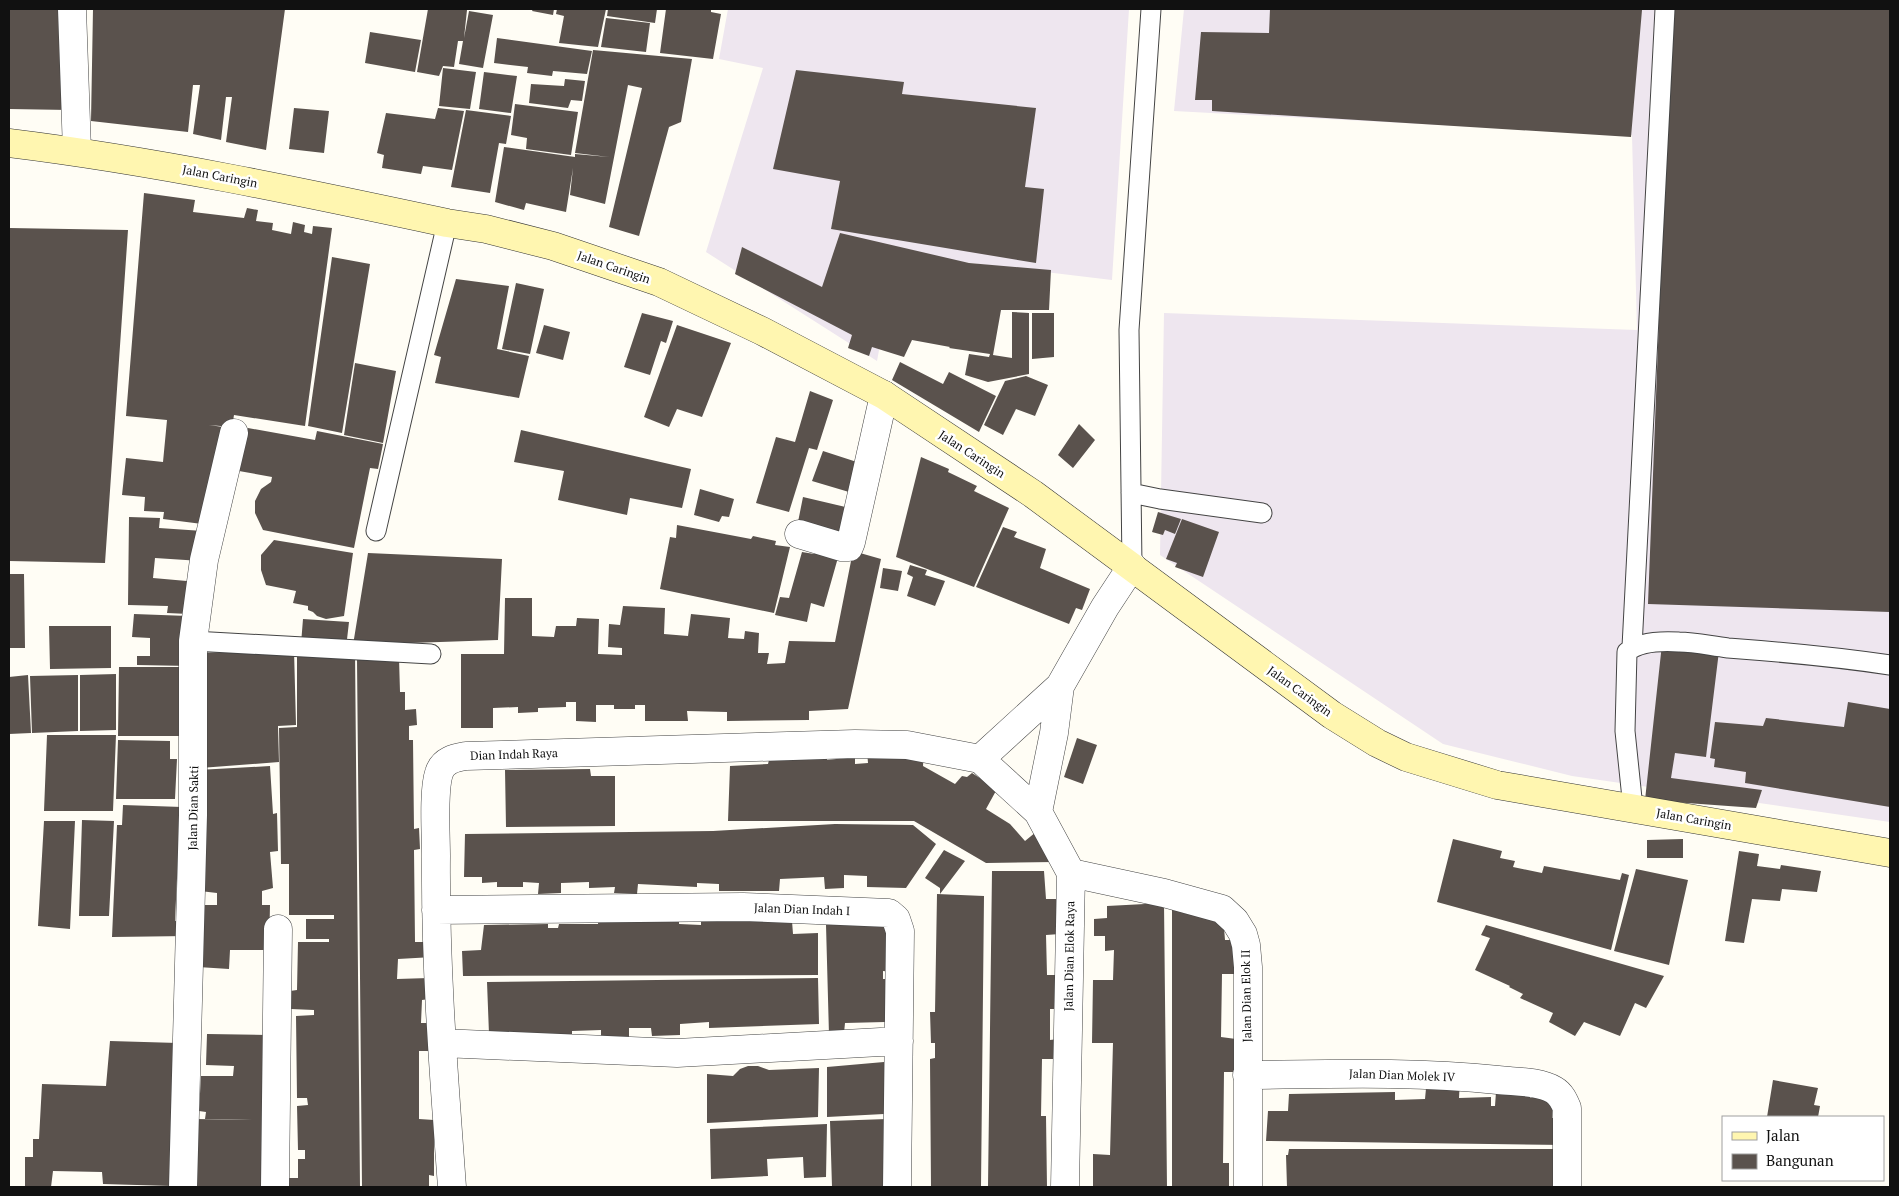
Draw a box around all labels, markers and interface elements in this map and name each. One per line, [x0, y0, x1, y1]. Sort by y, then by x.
street label: Jalan Caringin [181, 161, 259, 191]
street label: Jalan Caringin [576, 248, 652, 286]
street label: Jalan Caringin [936, 427, 1008, 481]
street label: Jalan Caringin [1265, 663, 1335, 719]
street label: Dian Indah Raya [470, 745, 558, 763]
street label: Jalan Dian Sakti [185, 765, 201, 851]
street label: Jalan Caringin [1655, 805, 1733, 833]
street label: Jalan Dian Indah I [754, 900, 850, 918]
street label: Jalan Dian Elok Raya [1061, 901, 1077, 1011]
street label: Jalan Dian Elok II [1238, 949, 1254, 1043]
street label: Jalan Dian Molek IV [1349, 1066, 1456, 1084]
legend [1722, 1116, 1884, 1181]
text: Jalan [1766, 1125, 1800, 1145]
text: Bangunan [1766, 1150, 1834, 1170]

